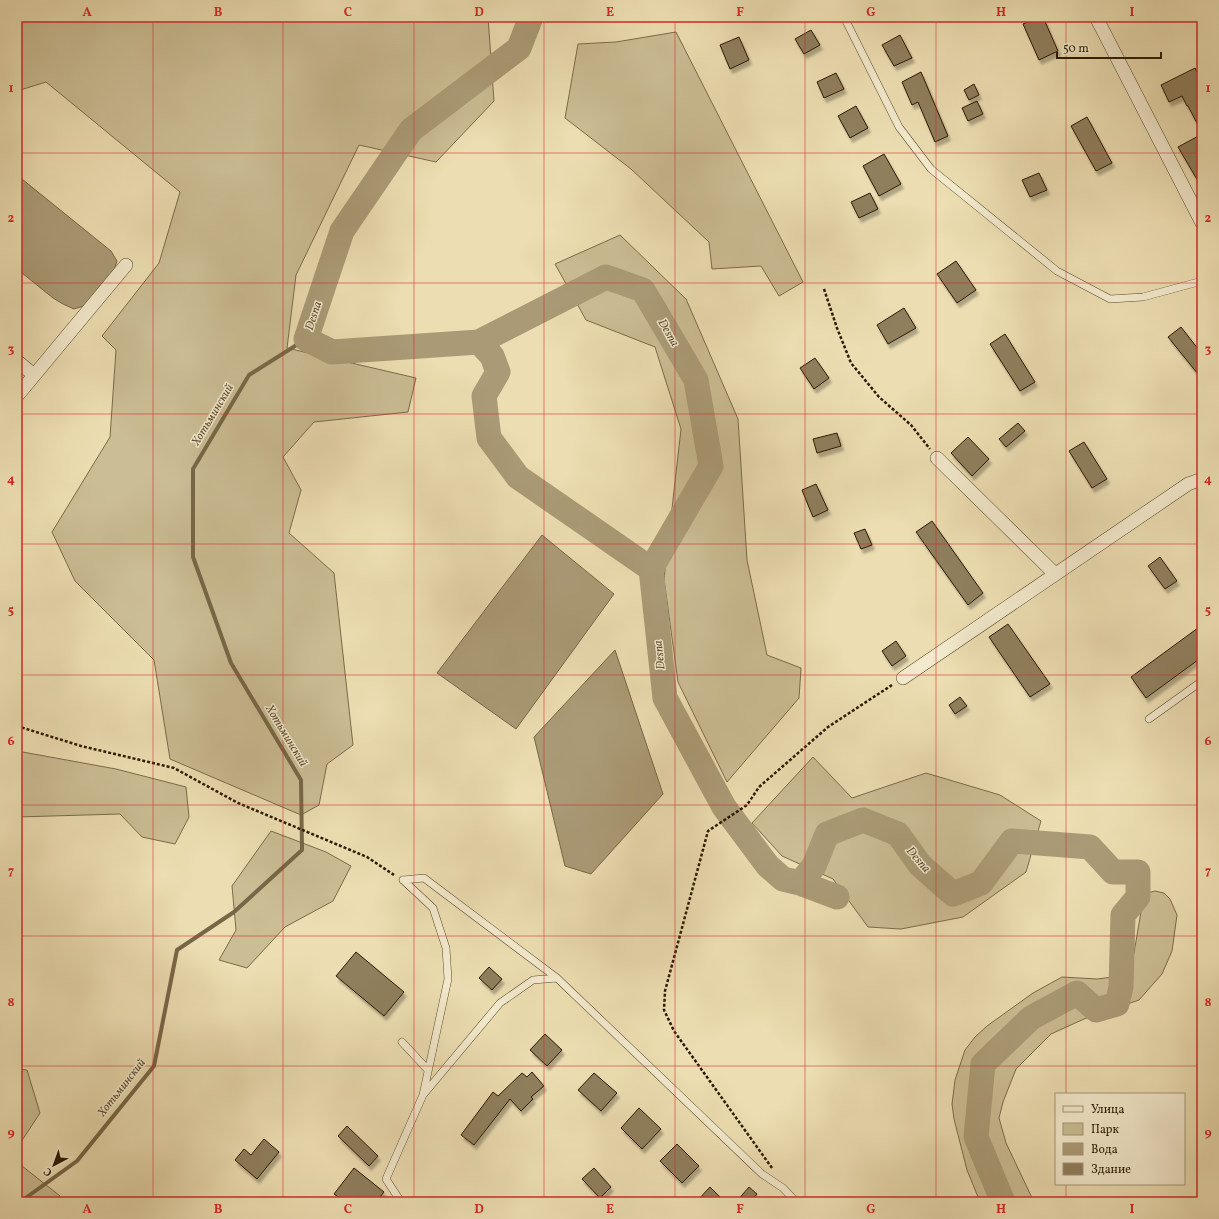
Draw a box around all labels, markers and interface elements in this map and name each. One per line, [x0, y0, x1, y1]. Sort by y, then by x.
text: A [82, 4, 92, 22]
text: B [214, 4, 223, 22]
text: C [344, 4, 352, 22]
text: D [474, 4, 484, 22]
text: E [606, 4, 614, 22]
text: F [736, 4, 744, 22]
text: G [866, 4, 876, 22]
text: H [996, 4, 1006, 22]
text: I [1130, 4, 1135, 22]
scale bar [1057, 34, 1161, 60]
text: 50 m [1063, 41, 1089, 57]
text: 1 [8, 80, 14, 98]
text: 1 [1205, 80, 1211, 98]
text: 2 [8, 210, 15, 228]
text: 2 [1205, 210, 1212, 228]
water label: Desna [302, 299, 326, 333]
water label: Desna [654, 316, 682, 350]
text: 3 [8, 341, 15, 359]
text: 3 [1205, 341, 1212, 359]
water label: Хотьминский [188, 381, 238, 450]
text: 4 [7, 471, 15, 489]
text: 4 [1204, 471, 1212, 489]
text: 5 [8, 602, 14, 620]
text: 5 [1205, 602, 1211, 620]
water label: Desna [650, 639, 669, 671]
water label: Хотьминский [261, 701, 311, 770]
text: 6 [7, 733, 15, 751]
text: 6 [1204, 733, 1212, 751]
water label: Desna [902, 844, 934, 877]
text: 7 [8, 863, 14, 881]
text: 7 [1205, 863, 1211, 881]
text: 8 [7, 994, 15, 1012]
text: 8 [1204, 994, 1212, 1012]
water label: Хотьминский [94, 1056, 150, 1121]
legend [1055, 1093, 1185, 1185]
text: Улица [1091, 1102, 1124, 1118]
text: Парк [1091, 1122, 1119, 1138]
text: 9 [7, 1124, 15, 1142]
text: 9 [1204, 1124, 1212, 1142]
text: Вода [1091, 1142, 1118, 1158]
north arrow [34, 1145, 74, 1185]
text: Здание [1091, 1162, 1131, 1178]
text: С [41, 1163, 56, 1179]
text: A [82, 1201, 92, 1219]
text: B [214, 1201, 223, 1219]
text: C [344, 1201, 352, 1219]
text: D [474, 1201, 484, 1219]
text: E [606, 1201, 614, 1219]
text: F [736, 1201, 744, 1219]
text: G [866, 1201, 876, 1219]
text: H [996, 1201, 1006, 1219]
text: I [1130, 1201, 1135, 1219]

